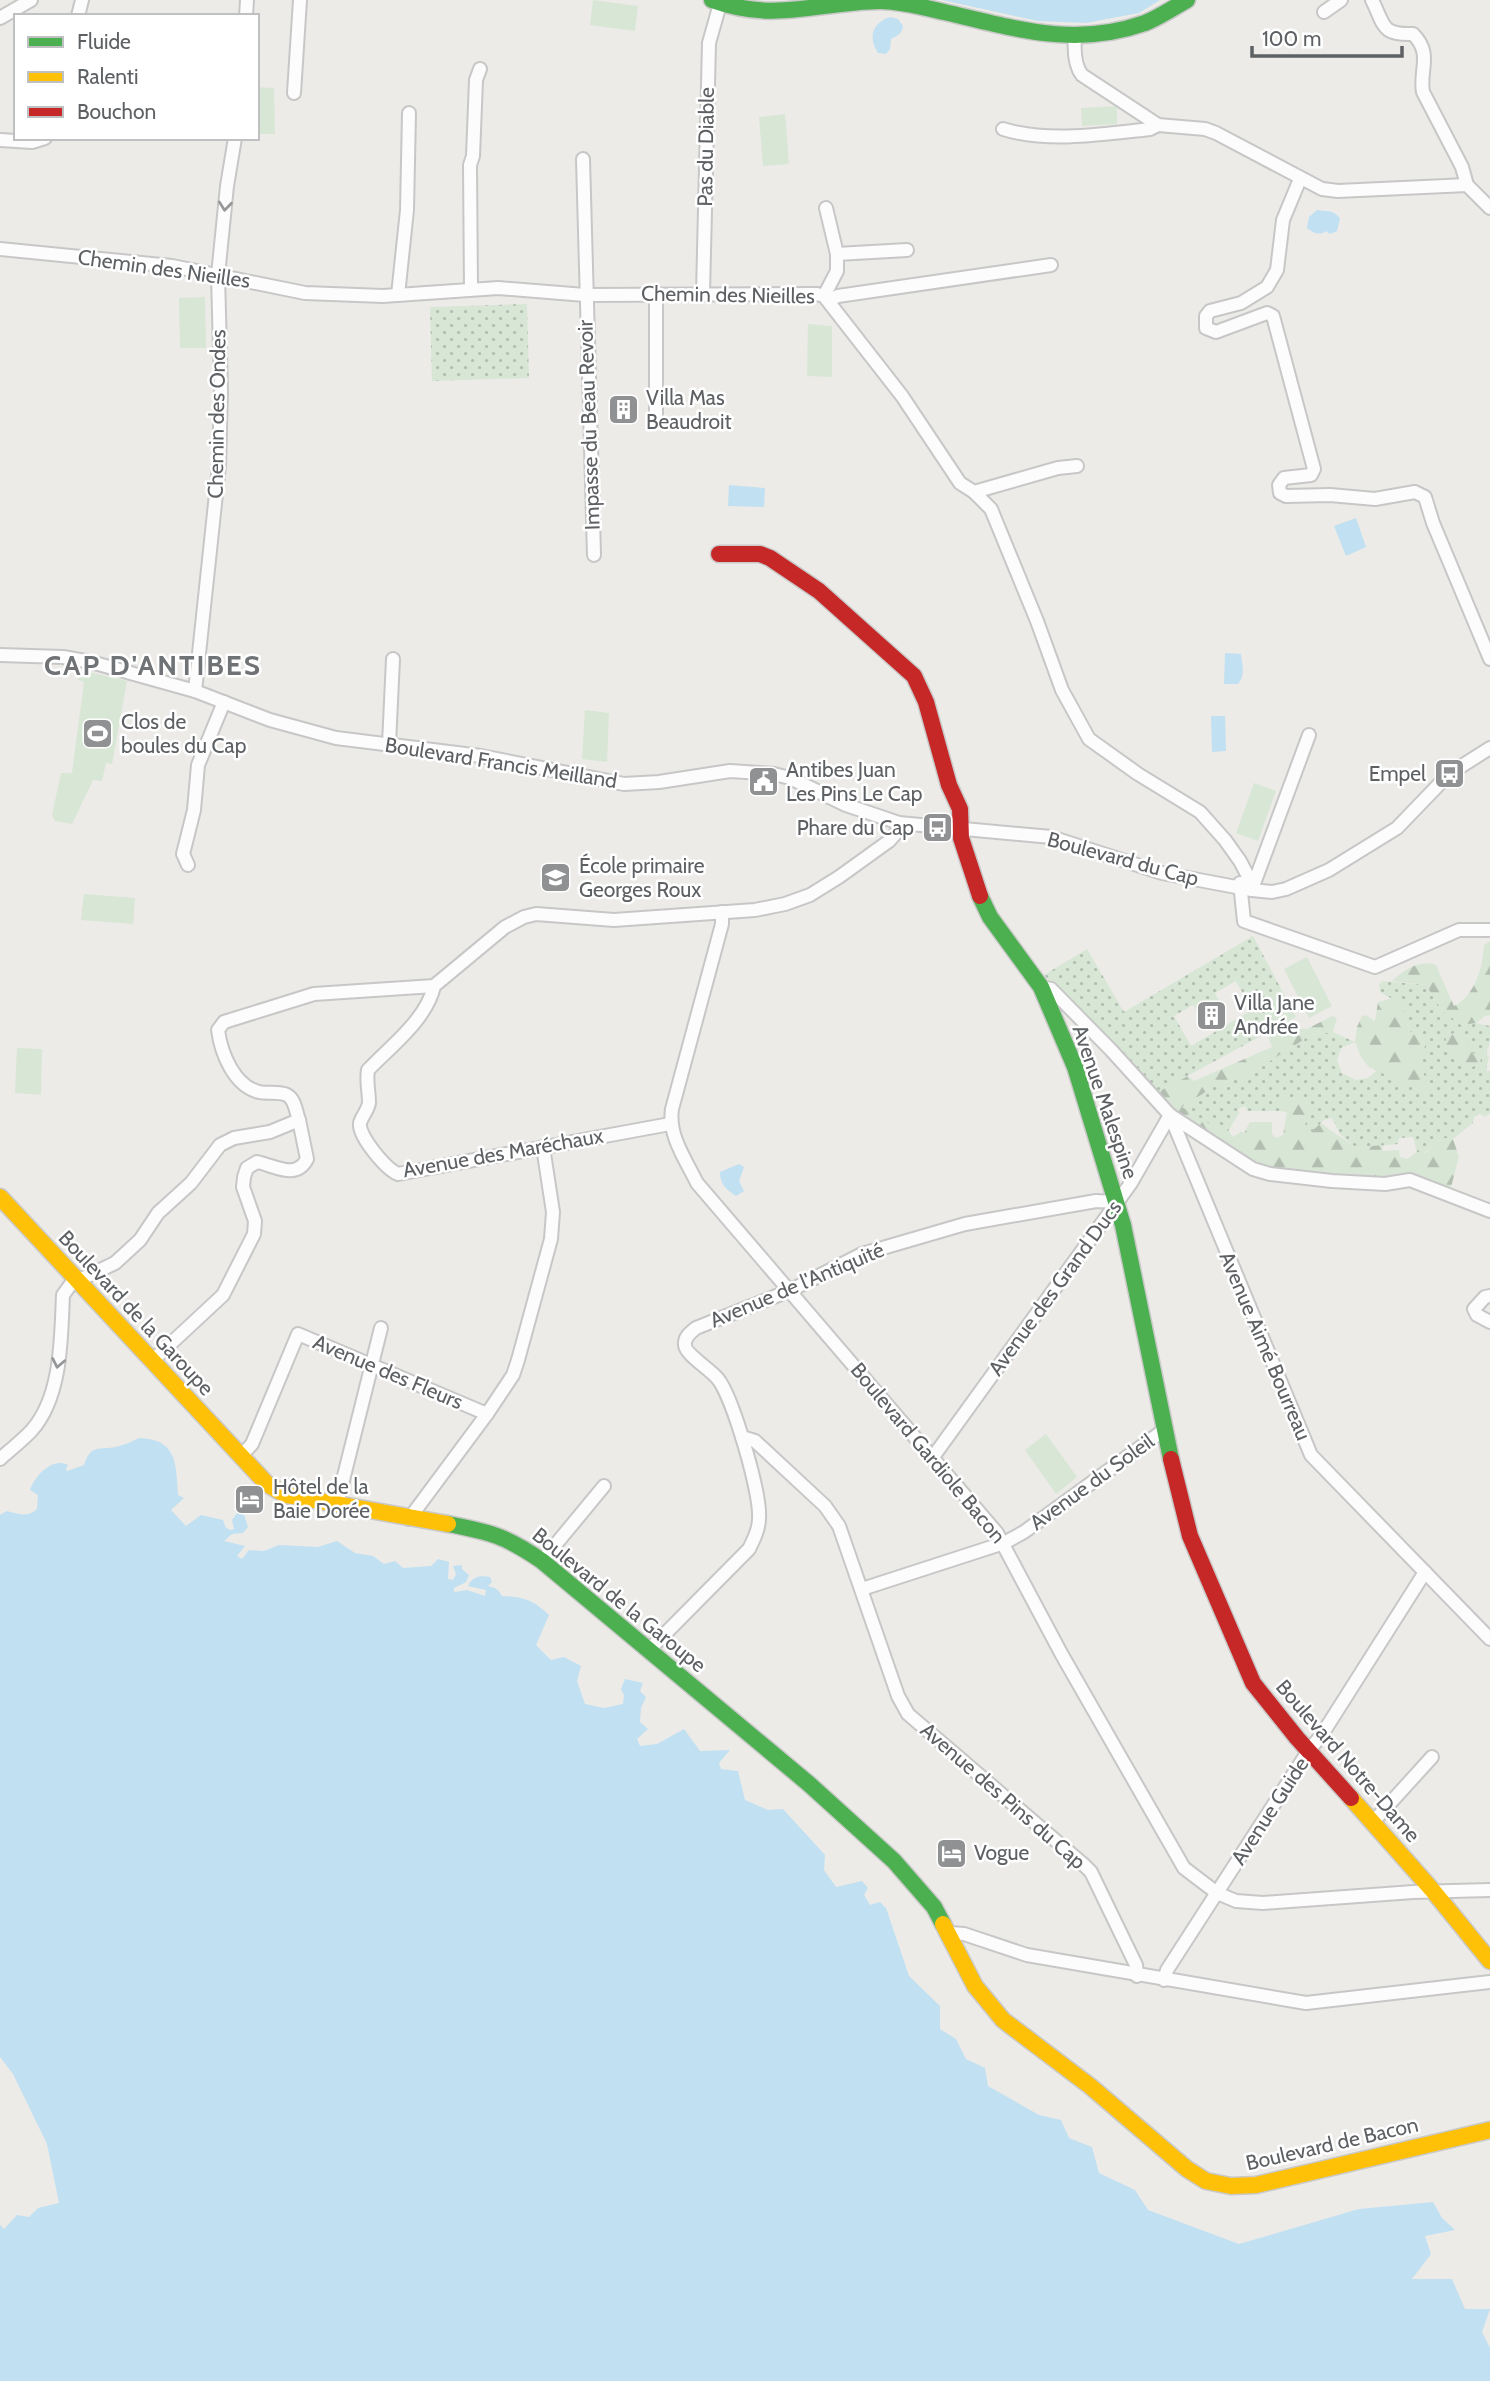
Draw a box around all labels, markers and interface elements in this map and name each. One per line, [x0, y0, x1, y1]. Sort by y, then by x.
legend [14, 14, 259, 140]
scale bar [1252, 14, 1402, 58]
text: 100 m [1262, 26, 1321, 51]
text: Fluide [77, 29, 131, 54]
text: Ralenti [77, 64, 138, 89]
street label: Pas du Diable [692, 87, 719, 207]
text: Bouchon [77, 99, 156, 124]
one-way arrow [218, 201, 233, 212]
street label: Chemin des Nieilles [76, 244, 252, 293]
street label: Chemin des Nieilles [641, 280, 815, 309]
street label: Impasse du Beau Revoir [572, 319, 605, 531]
street label: Chemin des Ondes [203, 329, 230, 499]
place label: Villa Mas Beaudroit [646, 385, 731, 434]
building icon: Villa Mas Beaudroit [606, 393, 640, 427]
district label: CAP D'ANTIBES [44, 648, 262, 682]
place label: Clos de boules du Cap [121, 709, 246, 758]
sports icon: Clos de boules du Cap [81, 717, 115, 751]
street label: Boulevard Francis Meilland [383, 732, 619, 793]
place label: Antibes Juan Les Pins Le Cap [786, 757, 922, 806]
bus stop icon: Empel [1432, 757, 1466, 791]
place label: Empel [1369, 761, 1426, 786]
public building icon: Antibes Juan Les Pins Le Cap [746, 765, 780, 799]
bus stop icon: Phare du Cap [920, 811, 954, 845]
place label: Phare du Cap [797, 815, 914, 840]
street label: Boulevard du Cap [1045, 826, 1202, 891]
place label: École primaire Georges Roux [579, 853, 705, 902]
school or university icon: École primaire Georges Roux [539, 861, 573, 895]
place label: Villa Jane Andrée [1234, 990, 1315, 1039]
building icon: Villa Jane Andrée [1194, 998, 1228, 1032]
street label: Avenue Malespine [1067, 1022, 1144, 1182]
street label: Avenue des Maréchaux [401, 1123, 605, 1182]
street label: Avenue des Grand Ducs [983, 1195, 1127, 1380]
street label: Boulevard de la Garoupe [54, 1225, 219, 1400]
street label: Avenue de l'Antiquité [706, 1236, 888, 1333]
street label: Avenue Aimé Bourreau [1214, 1248, 1317, 1444]
street label: Avenue des Fleurs [310, 1329, 467, 1414]
one-way arrow [52, 1357, 67, 1369]
street label: Boulevard Gardiole Bacon [846, 1358, 1011, 1548]
street label: Avenue du Soleil [1025, 1428, 1159, 1535]
place label: Hôtel de la Baie Dorée [273, 1474, 370, 1523]
hotel icon: Hôtel de la Baie Dorée [233, 1482, 267, 1516]
street label: Boulevard de la Garoupe [527, 1522, 711, 1677]
street label: Boulevard Notre-Dame [1271, 1674, 1426, 1847]
street label: Avenue des Pins du Cap [916, 1717, 1091, 1874]
street label: Avenue Guide [1226, 1752, 1314, 1869]
hotel icon: Vogue [934, 1836, 968, 1870]
place label: Vogue [974, 1840, 1030, 1865]
street label: Boulevard de Bacon [1243, 2112, 1420, 2175]

